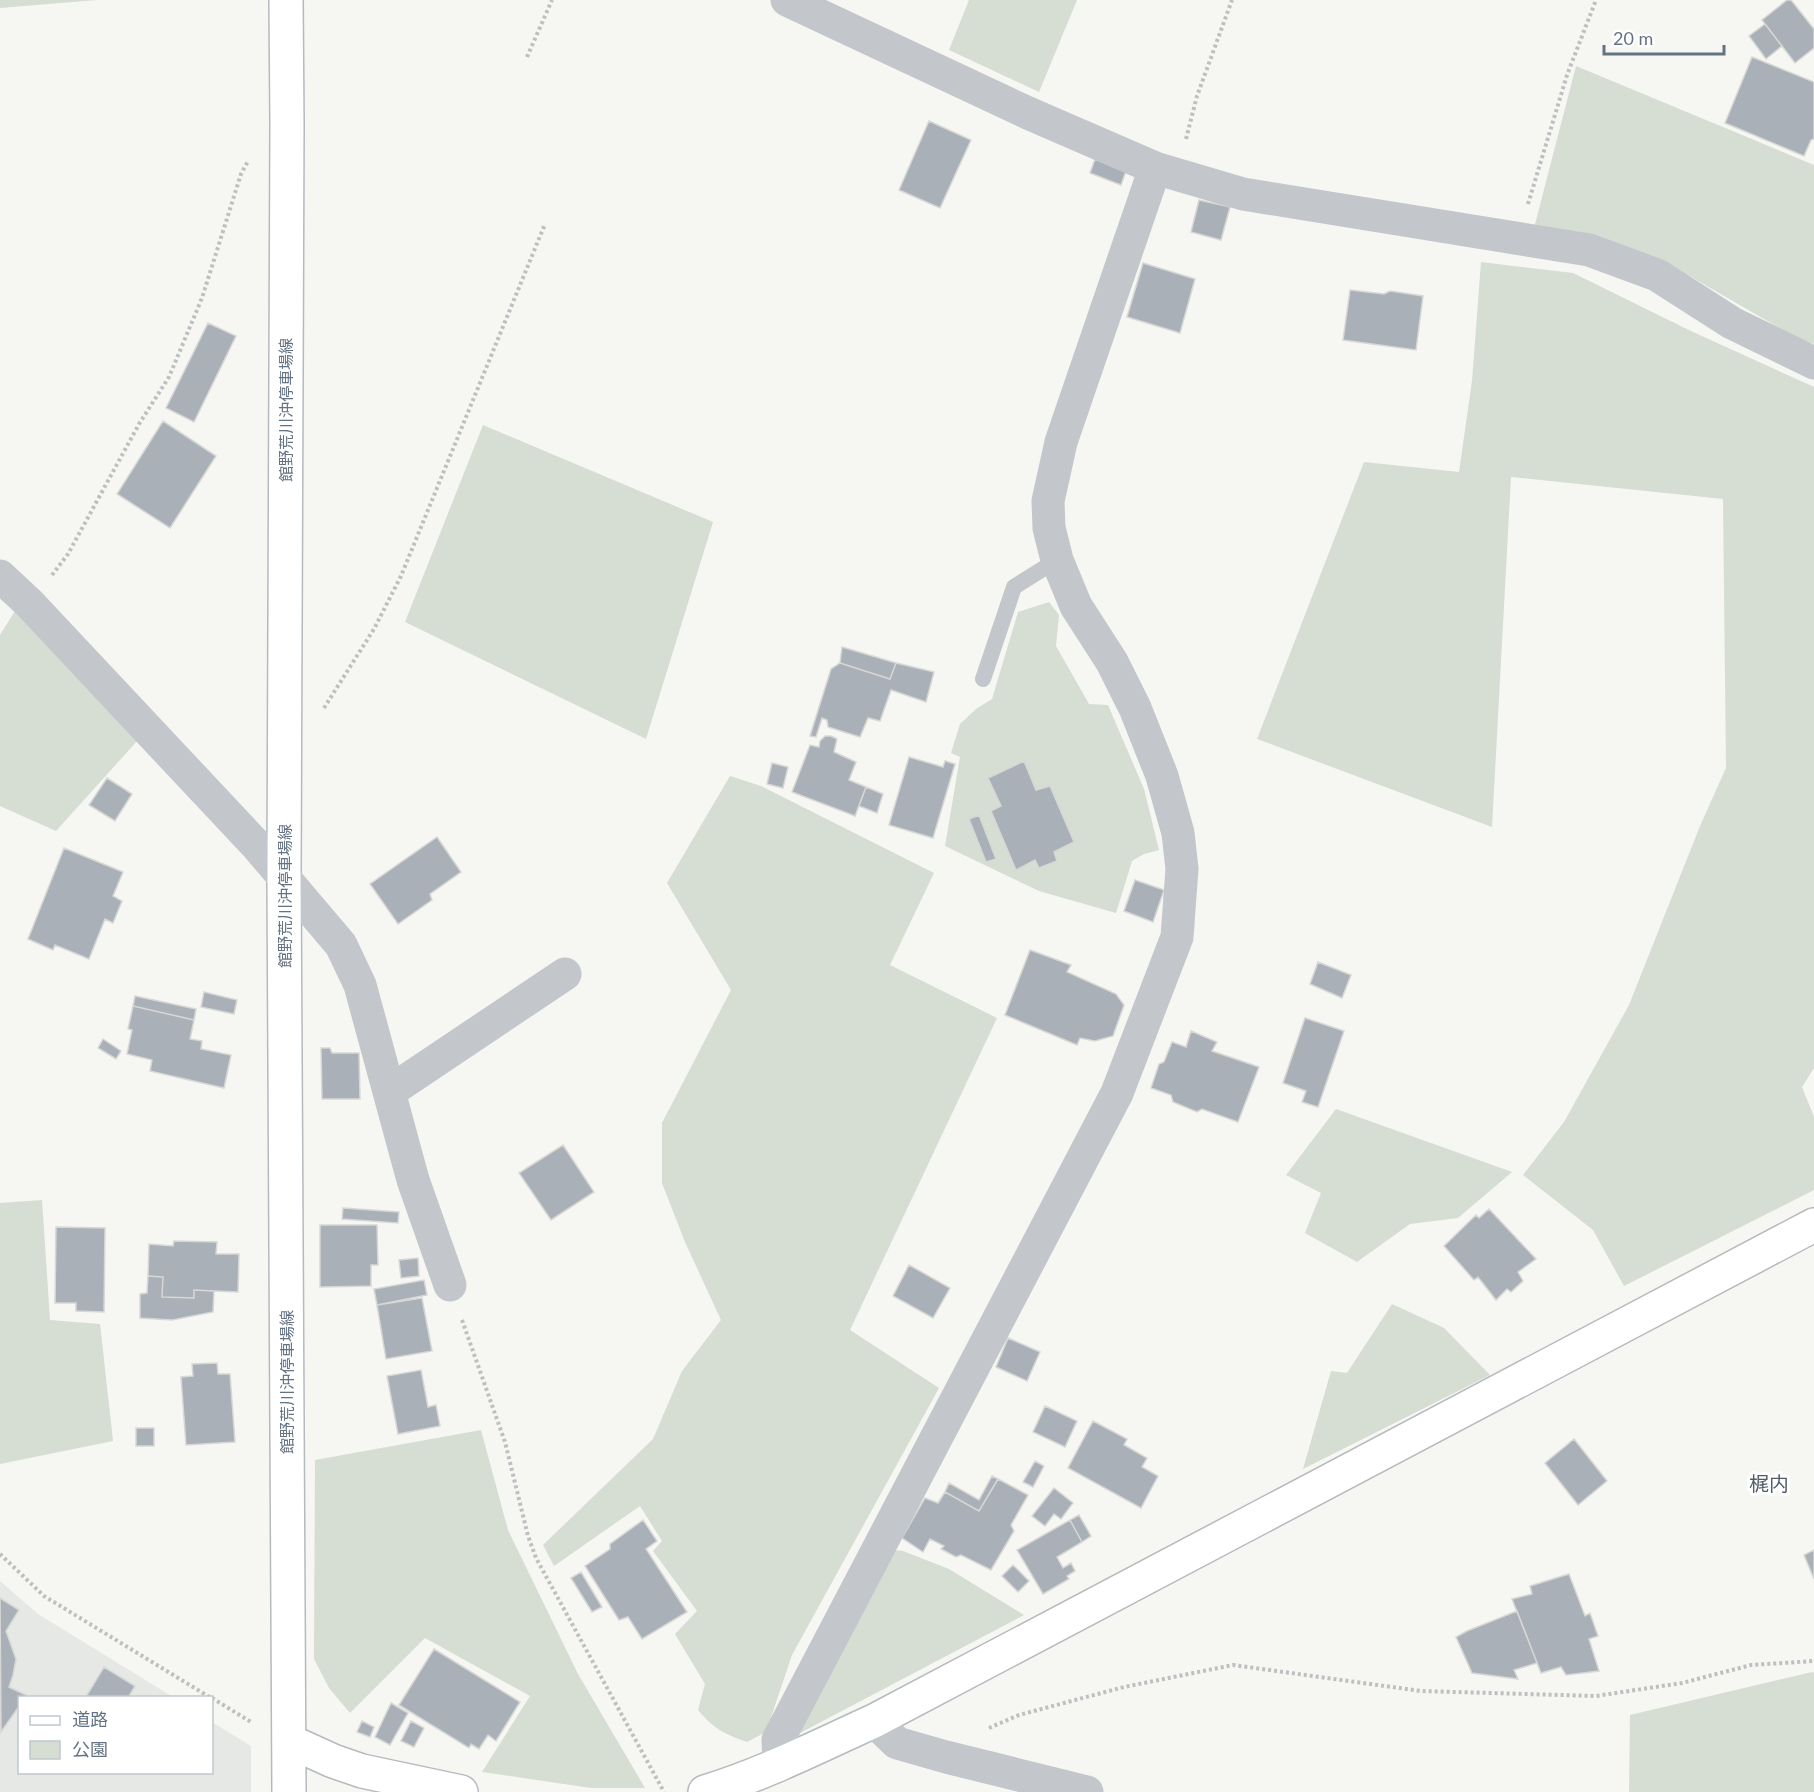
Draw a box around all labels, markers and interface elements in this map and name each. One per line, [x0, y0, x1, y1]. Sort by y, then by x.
scale bar [1604, 18, 1724, 56]
text: 20 m [1613, 27, 1653, 49]
street label: 館野荒川沖停車場線 [276, 338, 295, 482]
street label: 館野荒川沖停車場線 [275, 824, 294, 968]
street label: 館野荒川沖停車場線 [277, 1310, 296, 1454]
district label: 梶内 [1749, 1471, 1789, 1495]
legend [18, 1696, 213, 1774]
text: 道路 [72, 1708, 108, 1730]
text: 公園 [72, 1738, 108, 1760]

